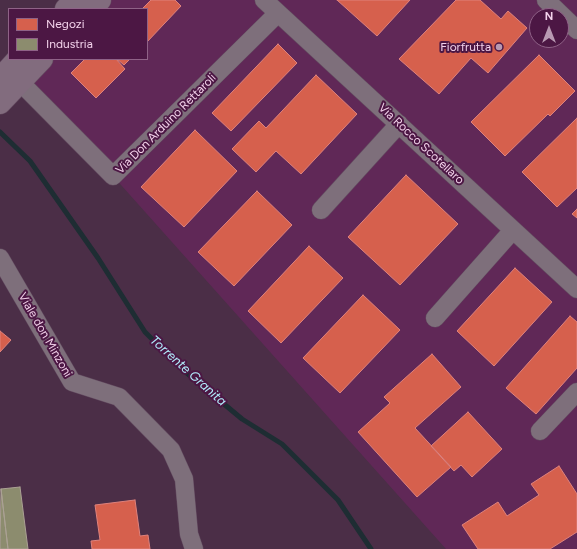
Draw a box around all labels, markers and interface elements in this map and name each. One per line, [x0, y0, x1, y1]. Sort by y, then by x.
legend [8, 8, 148, 60]
north arrow [529, 8, 569, 48]
text: N [545, 10, 553, 23]
text: Negozi [46, 17, 85, 31]
text: Industria [46, 37, 93, 51]
place label: Fiorfrutta [440, 40, 491, 54]
marker: Fiorfrutta [494, 42, 504, 52]
street label: Via Don Arduino Rettaroli [113, 71, 219, 177]
street label: Via Rocco Scotellaro [375, 101, 467, 187]
street label: Viale don Minzoni [15, 290, 75, 380]
water label: Torrente Granita [147, 333, 229, 409]

